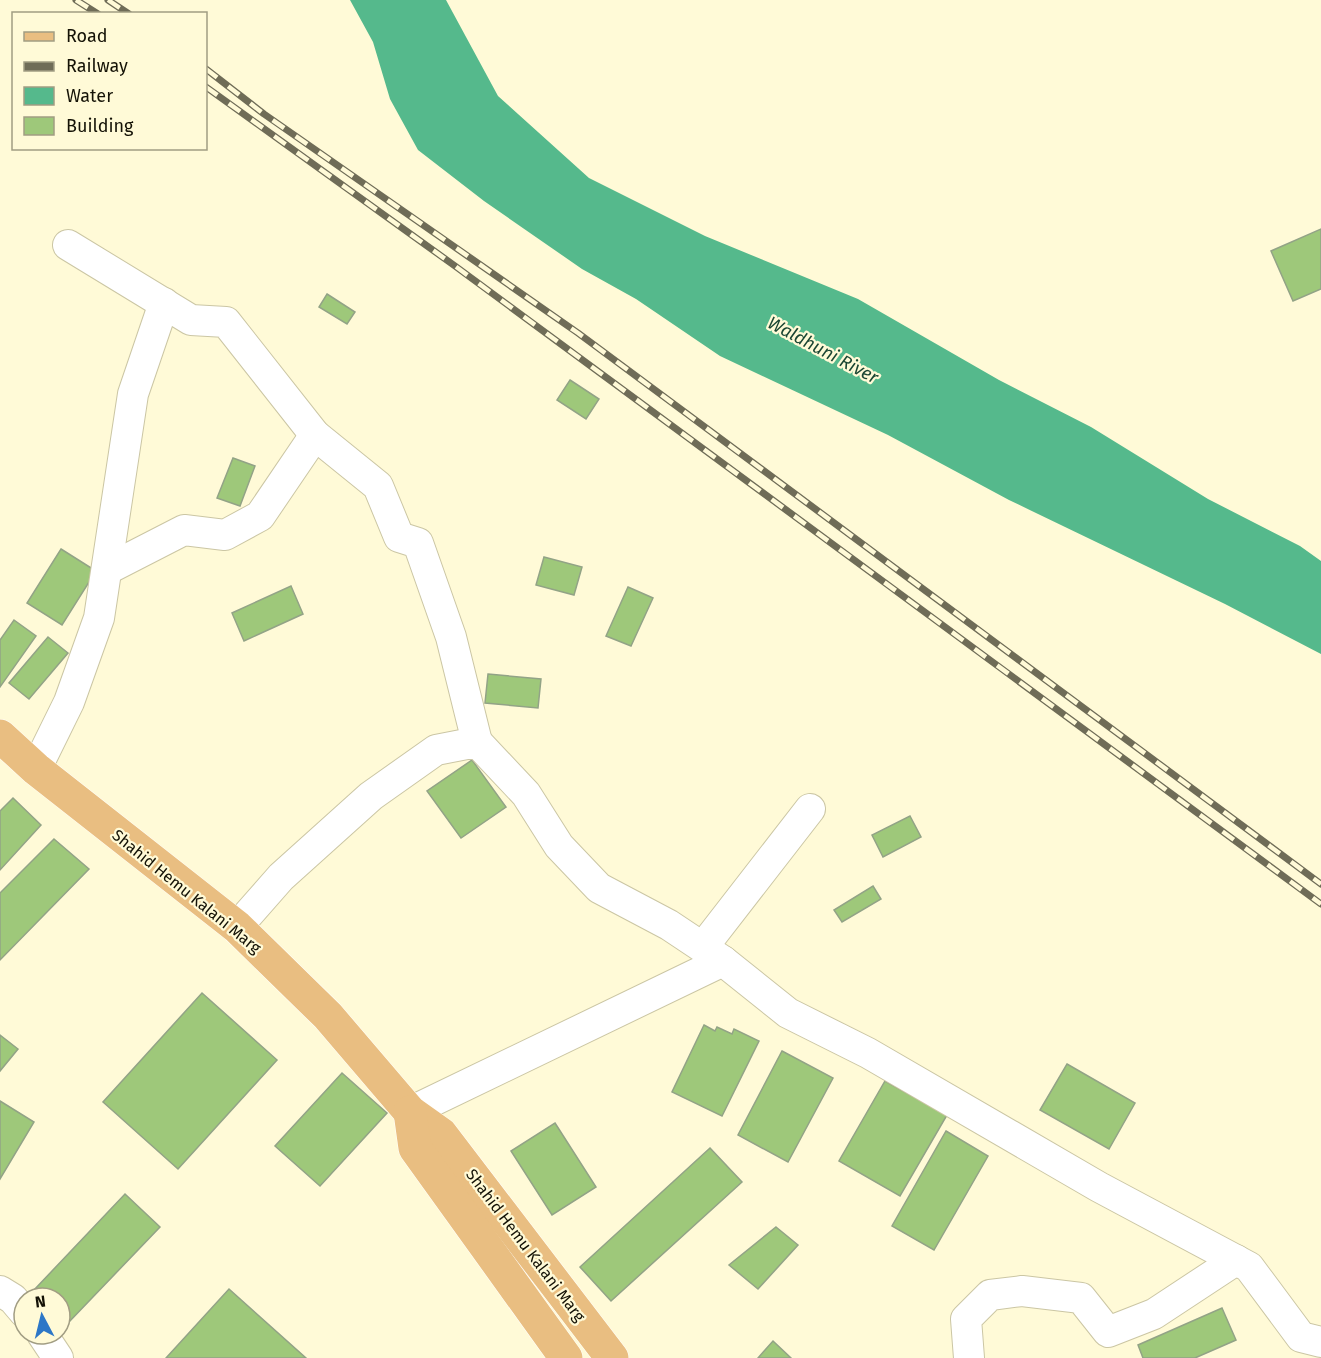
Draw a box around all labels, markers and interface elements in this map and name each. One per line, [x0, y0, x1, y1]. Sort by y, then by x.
legend [12, 12, 207, 150]
text: Road [66, 25, 108, 47]
text: Railway [66, 55, 128, 77]
text: Water [66, 85, 113, 107]
text: Building [66, 115, 134, 137]
water label: Waldhuni River [764, 312, 883, 389]
street label: Shahid Hemu Kalani Marg [108, 825, 265, 958]
street label: Shahid Hemu Kalani Marg [462, 1165, 590, 1326]
north arrow [12, 1286, 72, 1346]
text: N [34, 1292, 47, 1312]

